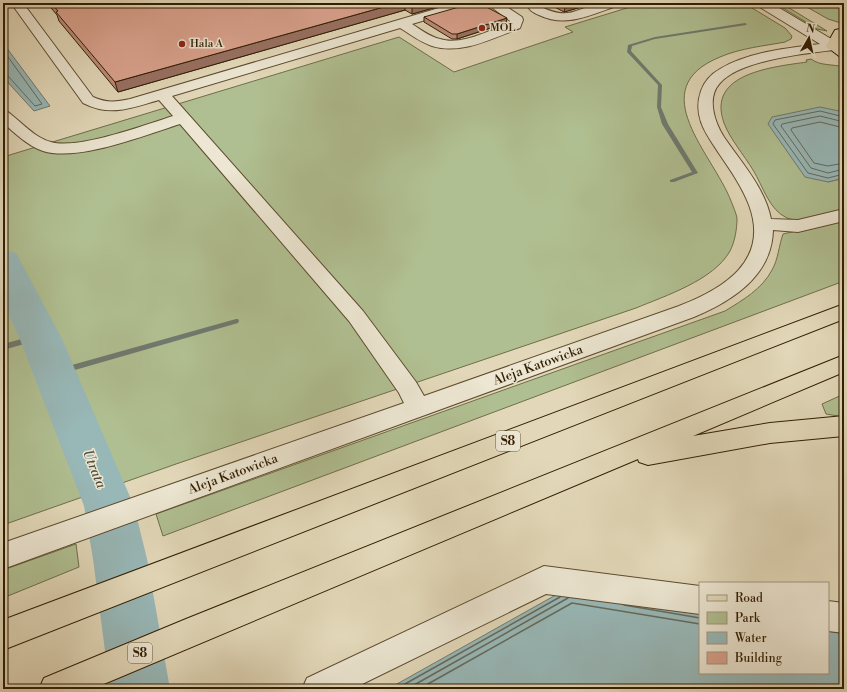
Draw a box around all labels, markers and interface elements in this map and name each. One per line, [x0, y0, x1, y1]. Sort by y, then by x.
north arrow [789, 18, 829, 58]
place label: MOL [490, 21, 516, 35]
text: N [805, 22, 816, 37]
marker: MOL [477, 23, 487, 33]
place label: Hala A [190, 37, 223, 51]
marker: Hala A [177, 39, 187, 49]
street label: Aleja Katowicka [490, 341, 586, 389]
road number: S8 [496, 431, 520, 451]
water label: Utrata [78, 447, 110, 491]
street label: Aleja Katowicka [185, 450, 281, 498]
legend [699, 582, 829, 674]
text: Road [735, 591, 763, 606]
text: Park [735, 611, 761, 626]
text: Water [734, 631, 767, 646]
road number: S8 [128, 643, 152, 663]
text: Building [734, 651, 783, 666]

